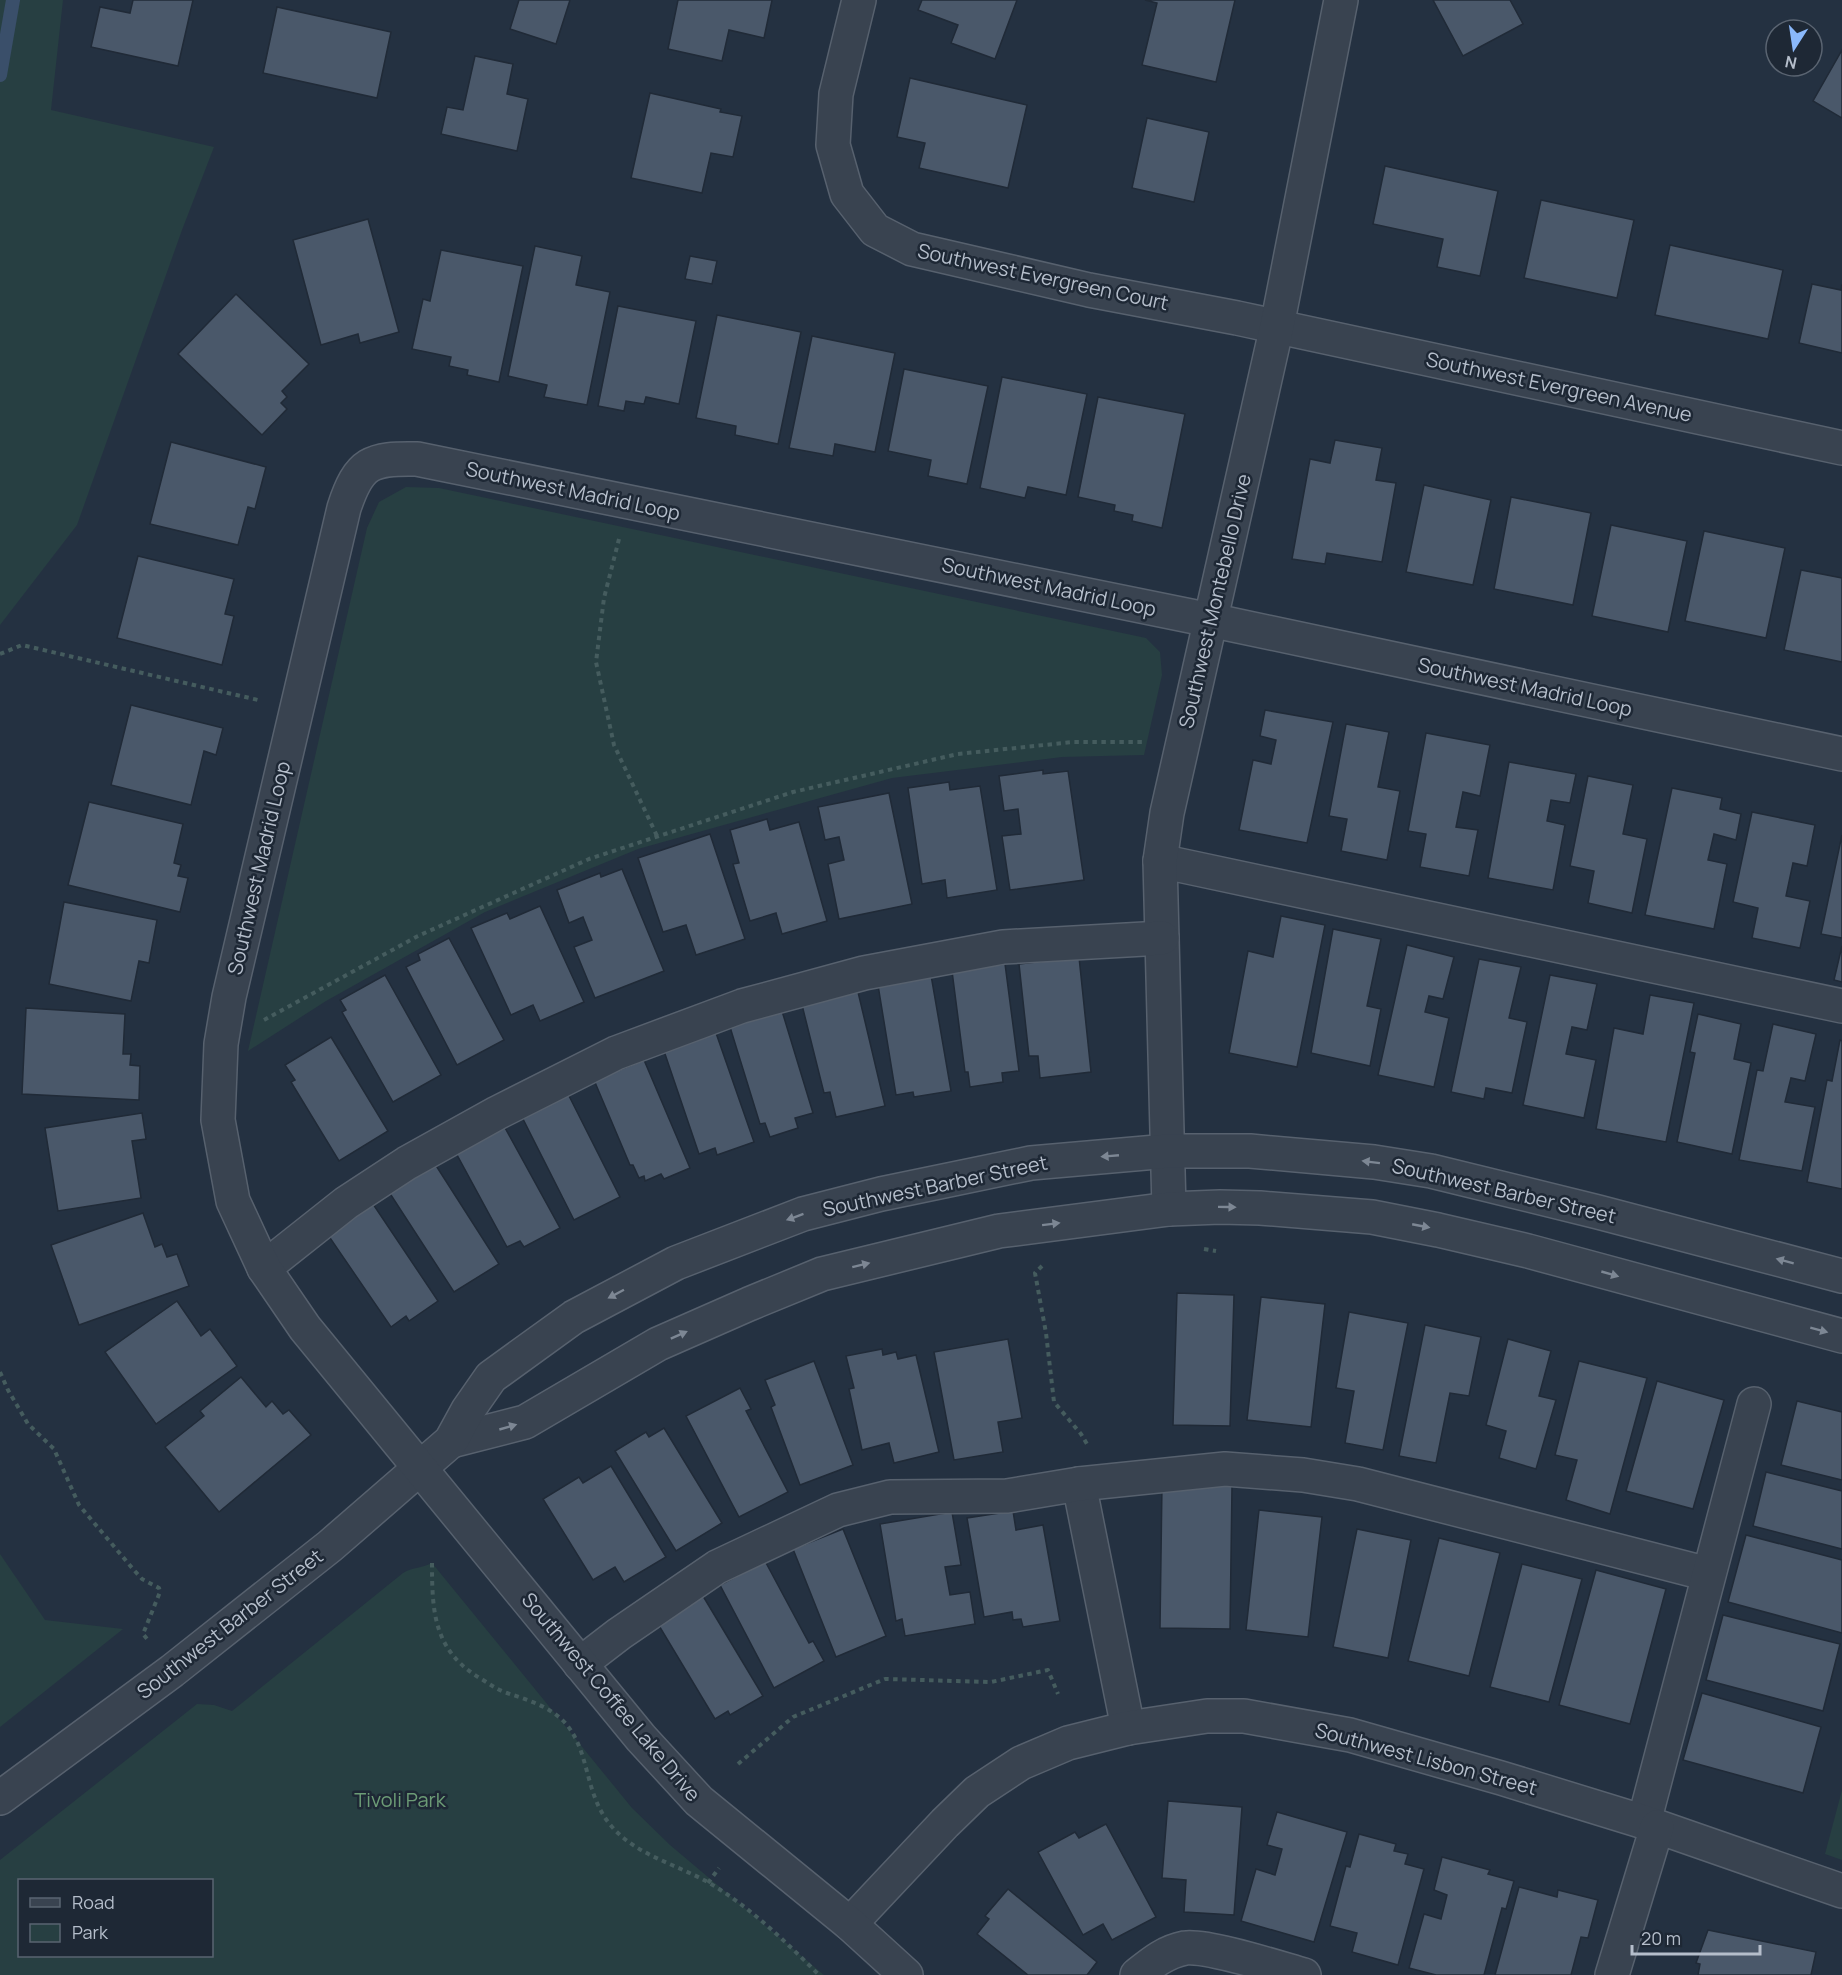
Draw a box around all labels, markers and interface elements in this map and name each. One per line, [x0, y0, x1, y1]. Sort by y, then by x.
north arrow [1764, 18, 1824, 78]
text: N [1783, 51, 1799, 75]
street label: Southwest Evergreen Court [915, 237, 1171, 316]
street label: Southwest Evergreen Avenue [1424, 345, 1694, 428]
street label: Southwest Madrid Loop [464, 455, 683, 526]
street label: Southwest Montebello Drive [1172, 471, 1257, 731]
street label: Southwest Madrid Loop [940, 551, 1159, 622]
street label: Southwest Madrid Loop [1416, 651, 1635, 722]
street label: Southwest Madrid Loop [221, 758, 296, 977]
street label: Southwest Barber Street [820, 1148, 1050, 1223]
one-way arrow [1100, 1151, 1119, 1161]
street label: Southwest Barber Street [1389, 1152, 1619, 1229]
one-way arrow [1362, 1157, 1381, 1166]
one-way arrow [1218, 1202, 1237, 1212]
one-way arrow [786, 1212, 804, 1222]
one-way arrow [1042, 1219, 1061, 1229]
one-way arrow [1412, 1222, 1431, 1231]
one-way arrow [1776, 1255, 1795, 1265]
one-way arrow [852, 1259, 870, 1269]
one-way arrow [1601, 1270, 1619, 1279]
one-way arrow [608, 1289, 625, 1299]
one-way arrow [1810, 1326, 1828, 1336]
one-way arrow [671, 1330, 688, 1339]
one-way arrow [499, 1422, 517, 1431]
street label: Southwest Barber Street [131, 1542, 328, 1705]
street label: Southwest Coffee Lake Drive [516, 1587, 707, 1807]
street label: Southwest Lisbon Street [1312, 1716, 1540, 1801]
park label: Tivoli Park [354, 1786, 447, 1813]
legend [18, 1879, 213, 1957]
text: Road [72, 1890, 115, 1914]
scale bar [1632, 1918, 1760, 1956]
text: Park [72, 1920, 109, 1944]
text: 20 m [1641, 1926, 1681, 1950]

